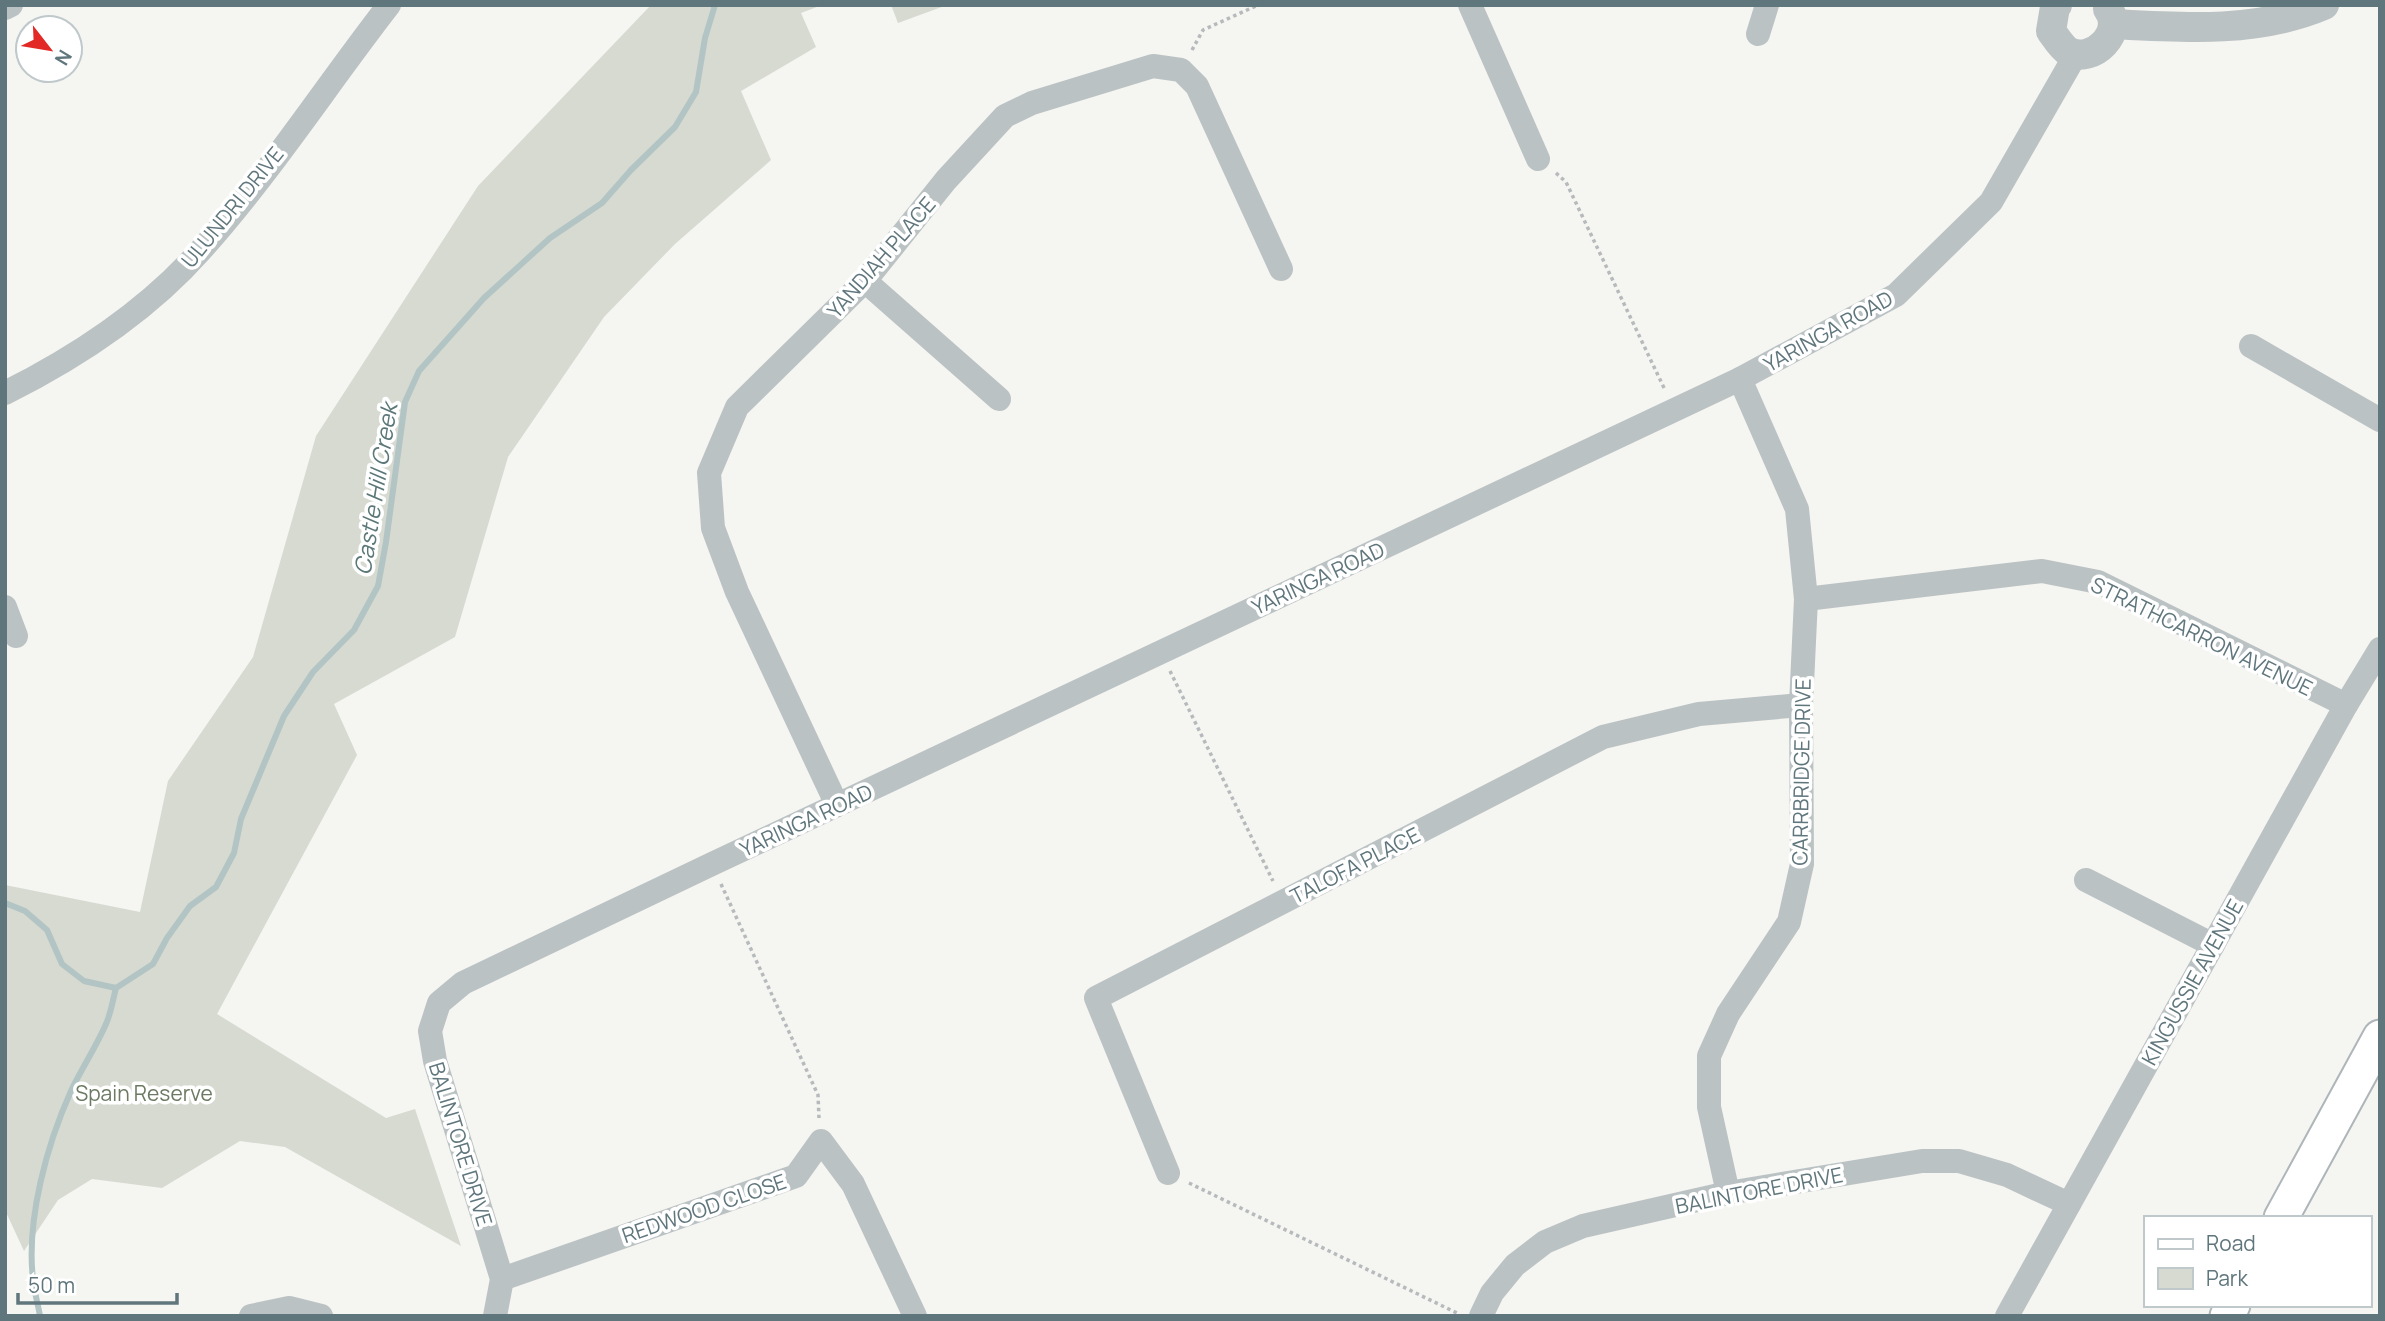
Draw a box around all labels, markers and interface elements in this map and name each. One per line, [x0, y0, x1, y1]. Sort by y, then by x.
north arrow [14, 14, 84, 84]
text: N [49, 45, 78, 70]
street label: ULUNDRI DRIVE [175, 141, 289, 273]
street label: YANDIAH PLACE [821, 190, 941, 324]
street label: YARINGA ROAD [1759, 284, 1897, 378]
water label: Castle Hill Creek [346, 397, 405, 577]
street label: YARINGA ROAD [1247, 535, 1389, 621]
street label: STRATHCARRON AVENUE [2086, 570, 2318, 702]
street label: CARRBRIDGE DRIVE [1785, 678, 1817, 866]
street label: YARINGA ROAD [735, 777, 877, 863]
street label: TALOFA PLACE [1285, 820, 1425, 910]
street label: KINGUSSIE AVENUE [2135, 894, 2249, 1070]
street label: BALINTORE DRIVE [423, 1059, 499, 1229]
park label: Spain Reserve [75, 1079, 213, 1107]
street label: BALINTORE DRIVE [1673, 1160, 1845, 1220]
street label: REDWOOD CLOSE [618, 1167, 790, 1249]
legend [2144, 1216, 2371, 1307]
text: Road [2206, 1229, 2256, 1257]
scale bar [18, 1262, 177, 1306]
text: Park [2206, 1264, 2248, 1292]
text: 50 m [28, 1271, 75, 1299]

